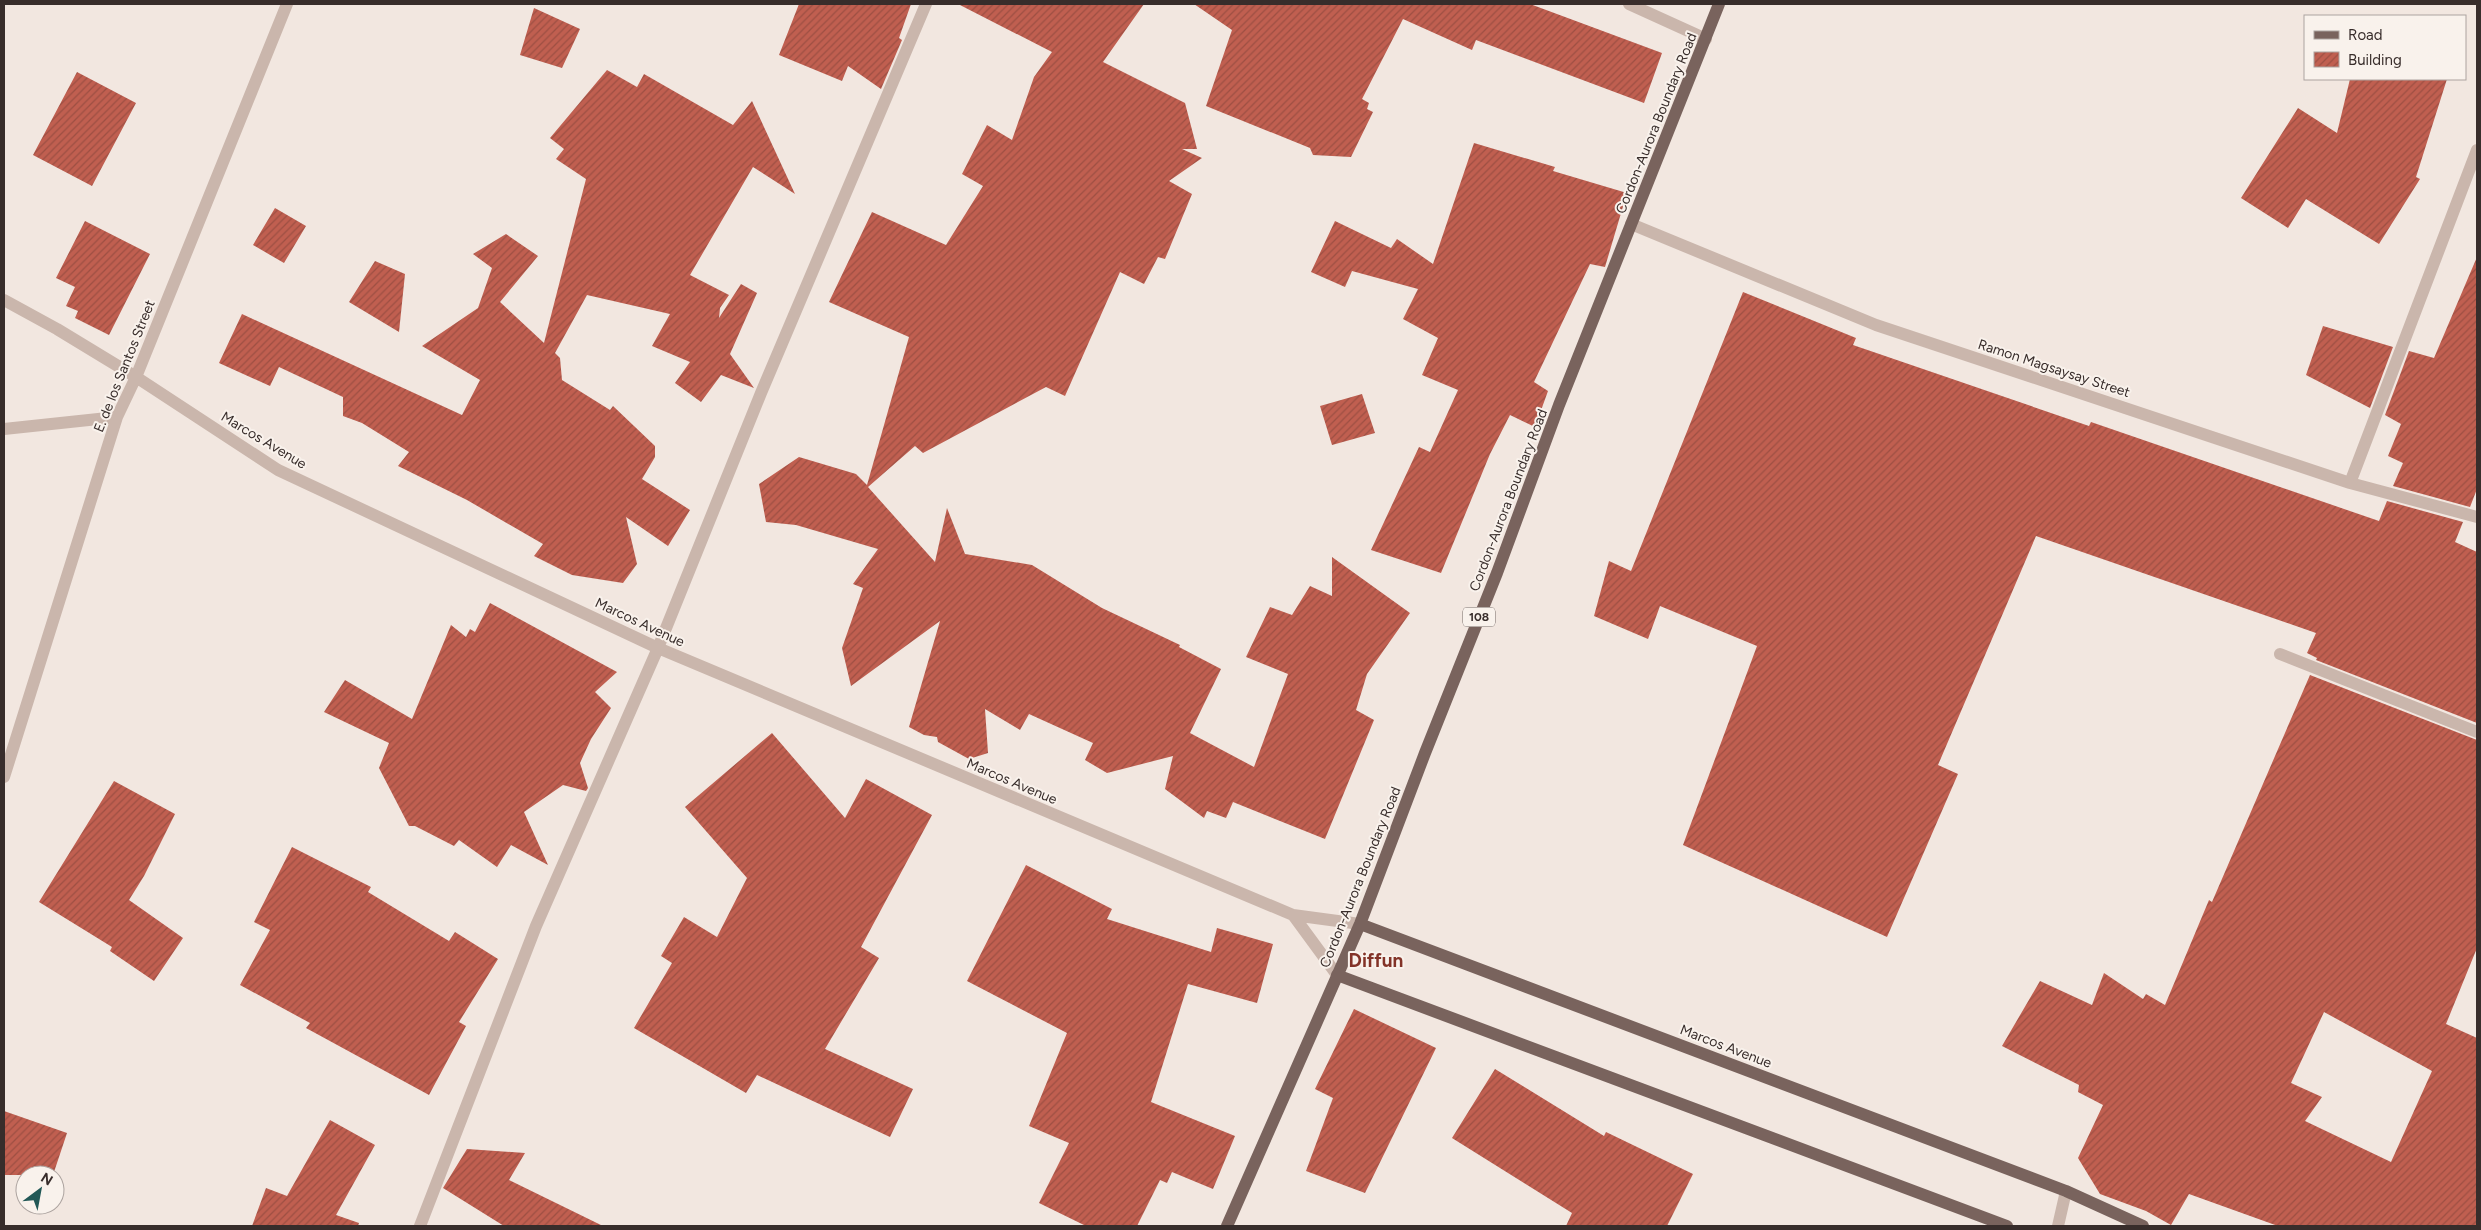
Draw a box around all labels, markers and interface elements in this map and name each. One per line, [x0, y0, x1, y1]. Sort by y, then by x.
legend [2304, 15, 2466, 80]
text: Road [2348, 26, 2383, 44]
street label: Cordon-Aurora Boundary Road [1612, 30, 1701, 216]
text: Building [2348, 51, 2402, 69]
street label: E. de los Santos Street [90, 298, 159, 435]
street label: Ramon Magsaysay Street [1976, 336, 2132, 401]
street label: Cordon-Aurora Boundary Road [1466, 407, 1551, 594]
street label: Marcos Avenue [218, 408, 310, 473]
street label: Marcos Avenue [592, 594, 688, 651]
road number: 108 [1463, 608, 1495, 626]
street label: Marcos Avenue [964, 755, 1060, 808]
street label: Cordon-Aurora Boundary Road [1316, 784, 1405, 970]
district label: Diffun [1349, 949, 1403, 972]
street label: Marcos Avenue [1678, 1021, 1774, 1072]
north arrow [15, 1165, 65, 1215]
text: N [38, 1169, 56, 1189]

